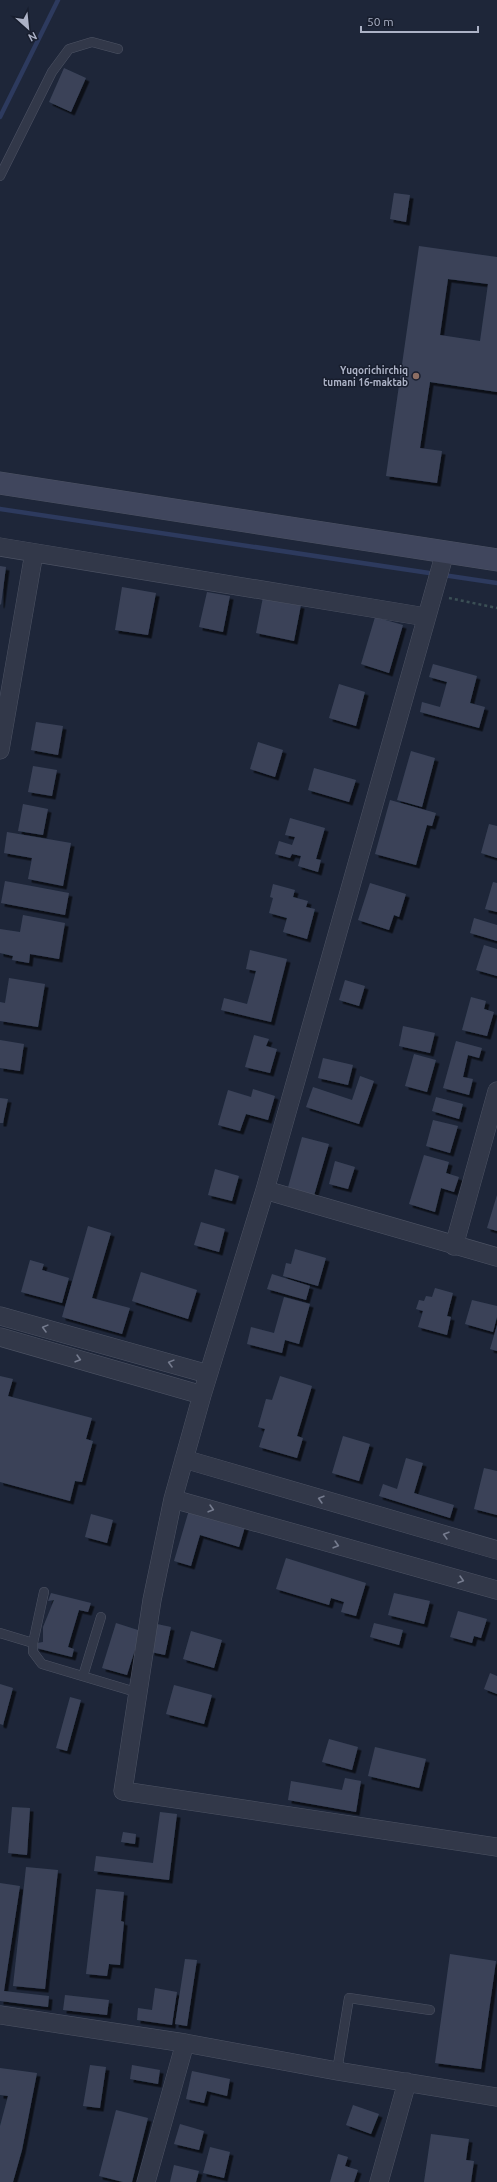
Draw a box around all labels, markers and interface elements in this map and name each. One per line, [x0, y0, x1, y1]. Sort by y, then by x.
north arrow [8, 8, 48, 48]
scale bar [361, 8, 478, 34]
text: 50 m [367, 15, 394, 28]
text: N [26, 30, 39, 44]
place label: Yuqorichirchiq tumani 16-maktab [323, 365, 408, 388]
marker: Yuqorichirchiq tumani 16-maktab [411, 371, 421, 381]
one-way arrow [42, 1325, 49, 1333]
one-way arrow [74, 1354, 81, 1363]
one-way arrow [167, 1359, 174, 1368]
one-way arrow [318, 1495, 325, 1504]
one-way arrow [207, 1504, 214, 1513]
one-way arrow [443, 1531, 450, 1540]
one-way arrow [332, 1540, 339, 1549]
one-way arrow [457, 1575, 464, 1584]

